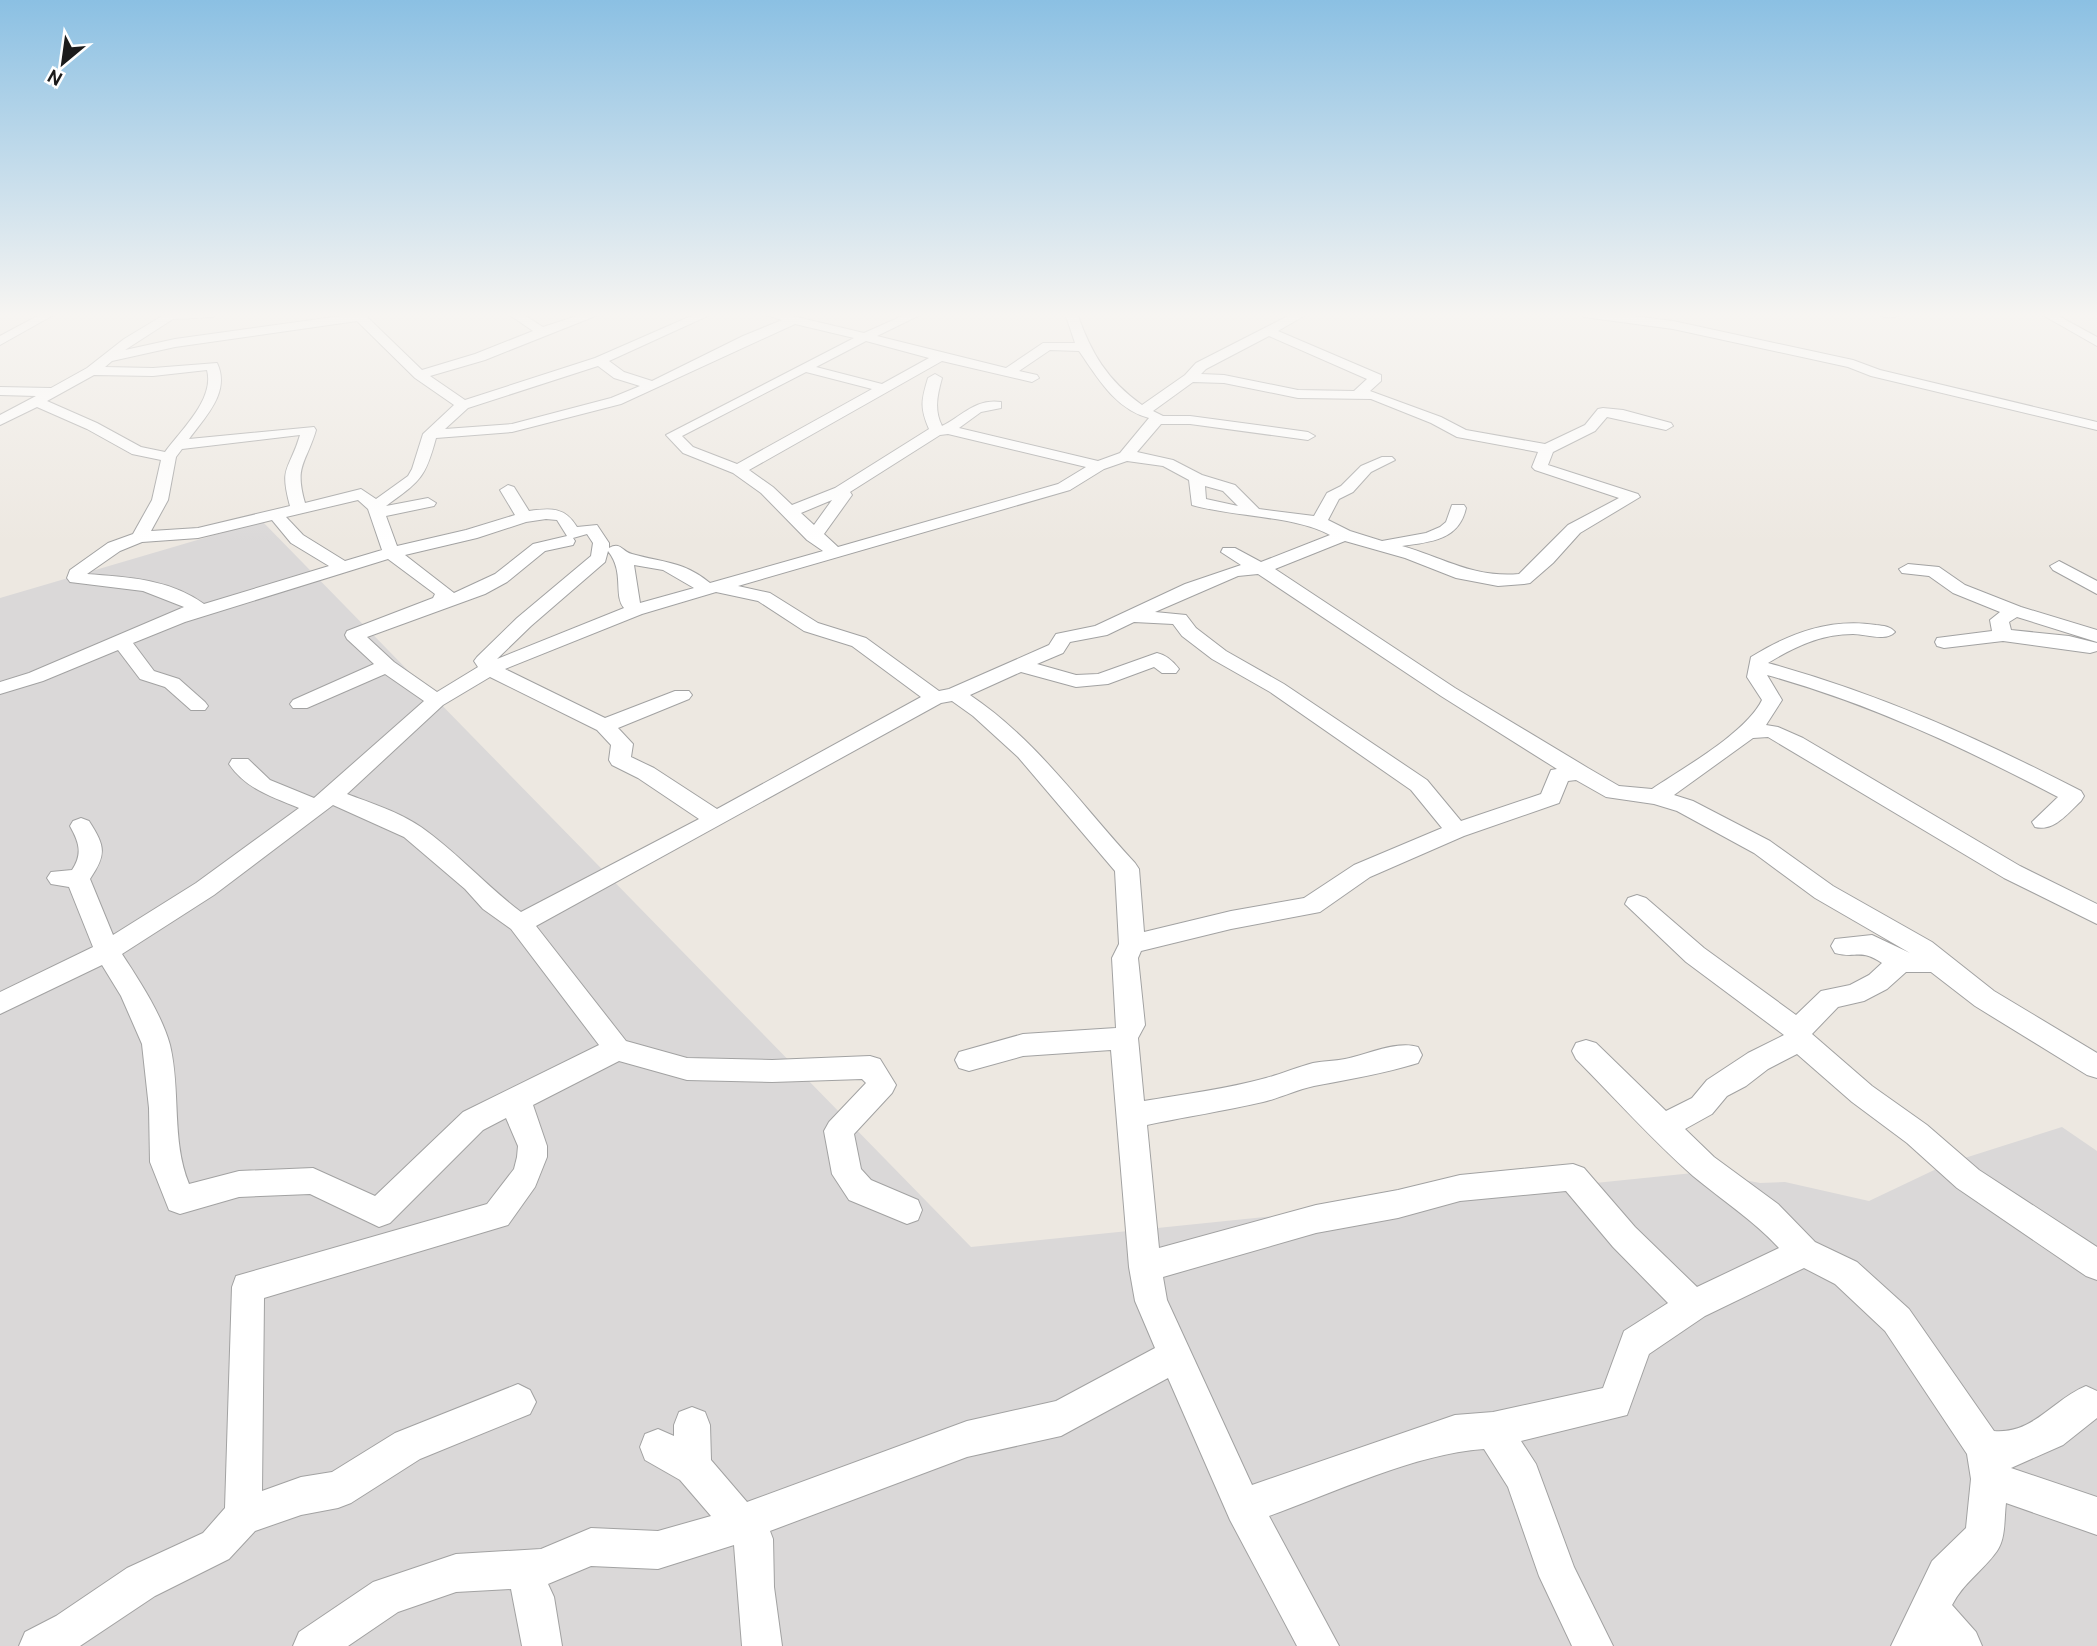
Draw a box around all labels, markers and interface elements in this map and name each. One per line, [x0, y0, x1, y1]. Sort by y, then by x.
north arrow [28, 28, 98, 98]
text: N [44, 64, 66, 91]

